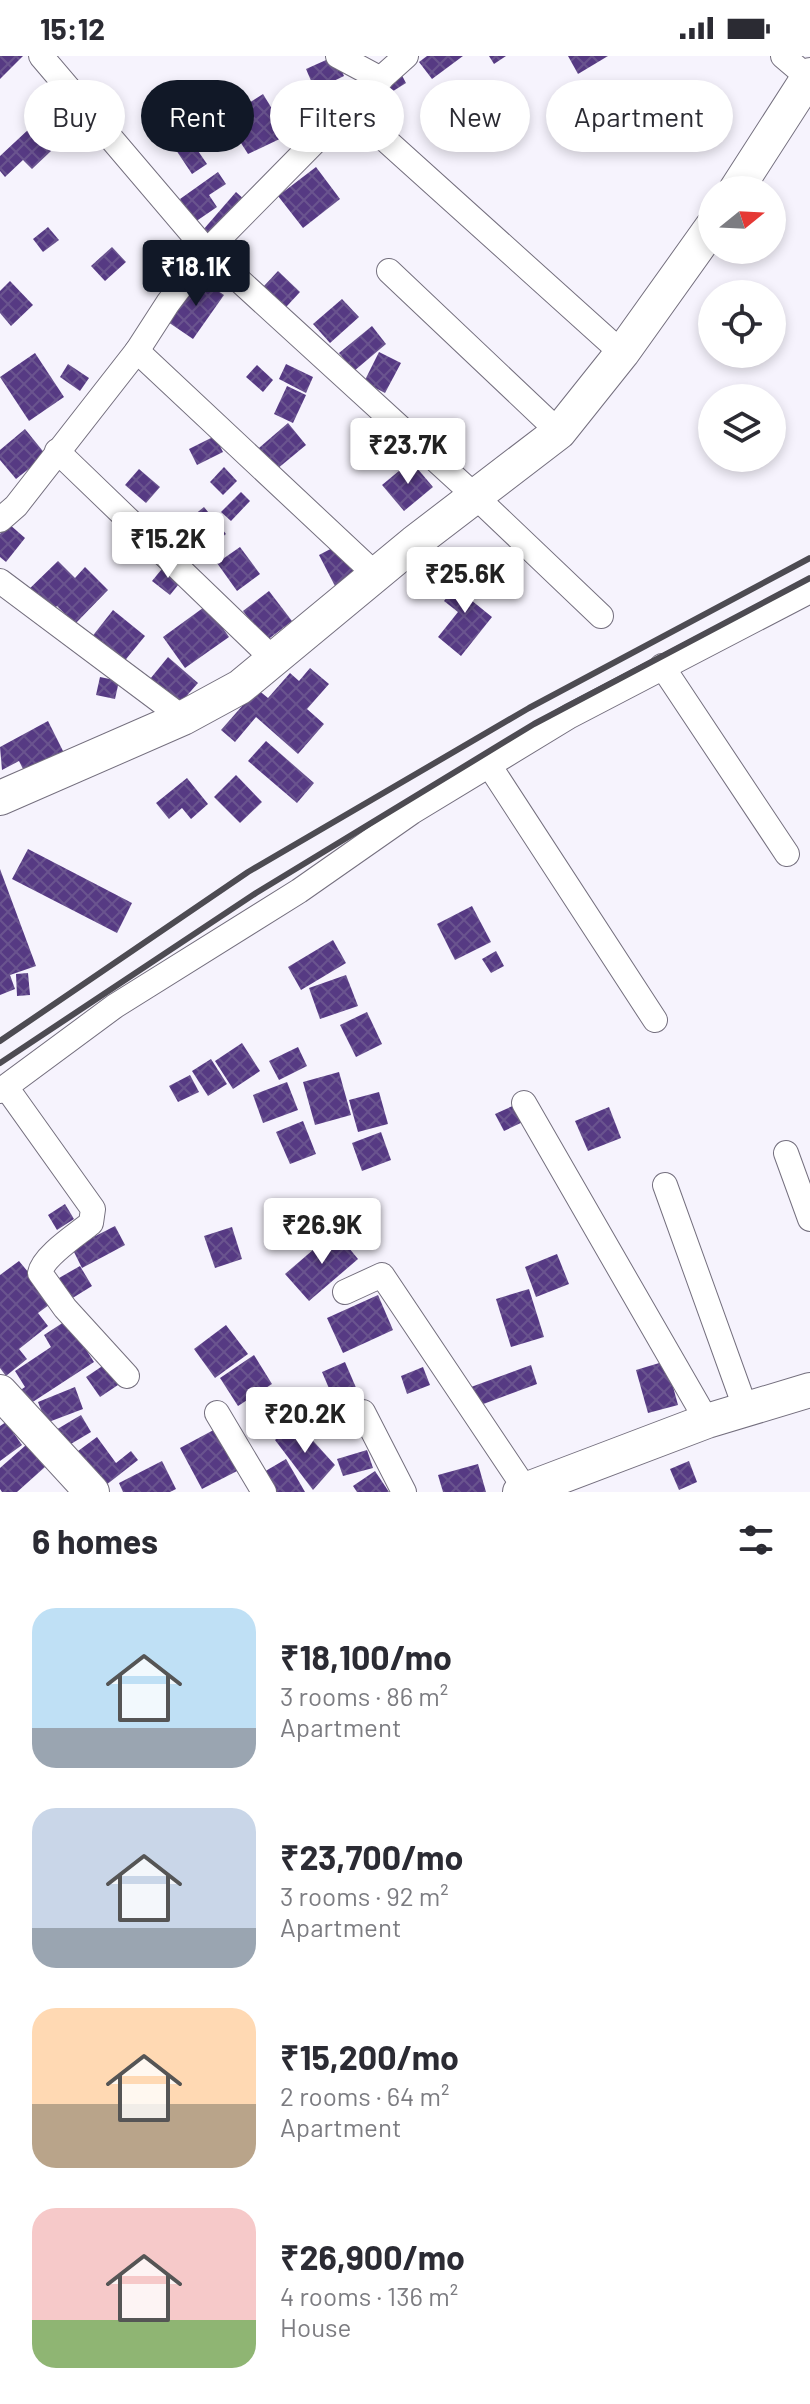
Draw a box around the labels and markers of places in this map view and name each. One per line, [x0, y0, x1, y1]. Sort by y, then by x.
pin: ₹18.1K [131, 240, 261, 308]
pin: ₹23.7K [343, 418, 473, 486]
pin: ₹15.2K [103, 512, 233, 580]
pin: ₹25.6K [400, 547, 530, 615]
pin: ₹26.9K [257, 1198, 387, 1266]
pin: ₹20.2K [240, 1387, 370, 1455]

